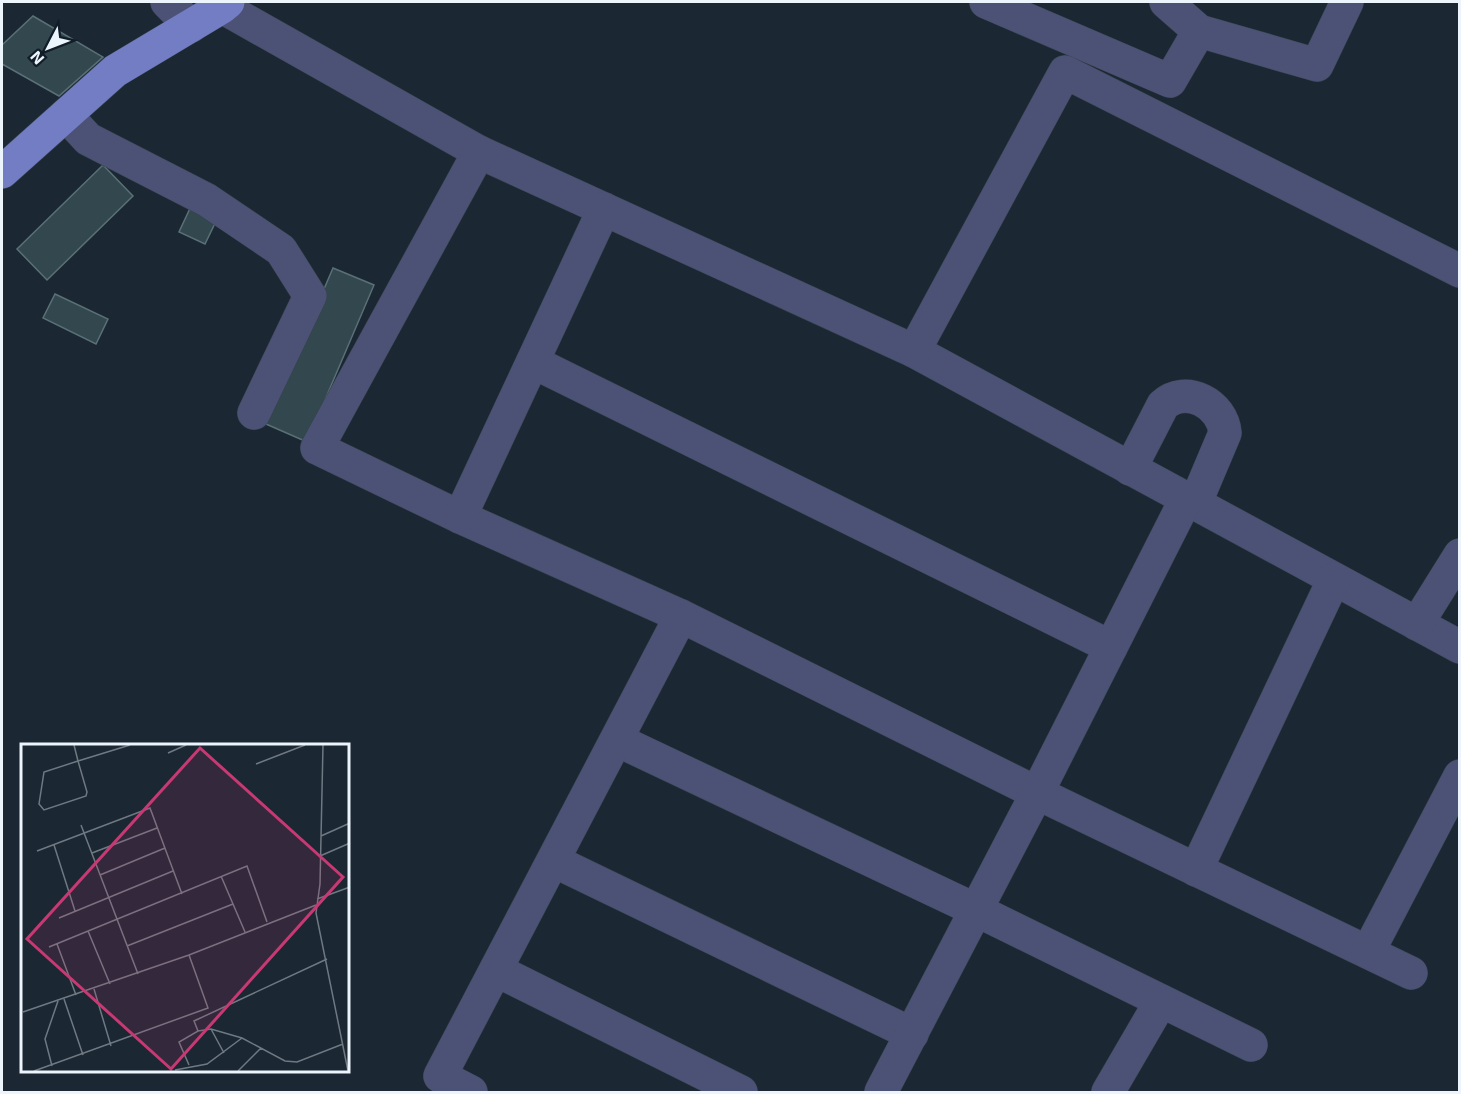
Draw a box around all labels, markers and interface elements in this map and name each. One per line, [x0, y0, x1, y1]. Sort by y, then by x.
north arrow [18, 18, 78, 78]
text: N [26, 48, 47, 69]
inset map [21, 744, 350, 1073]

